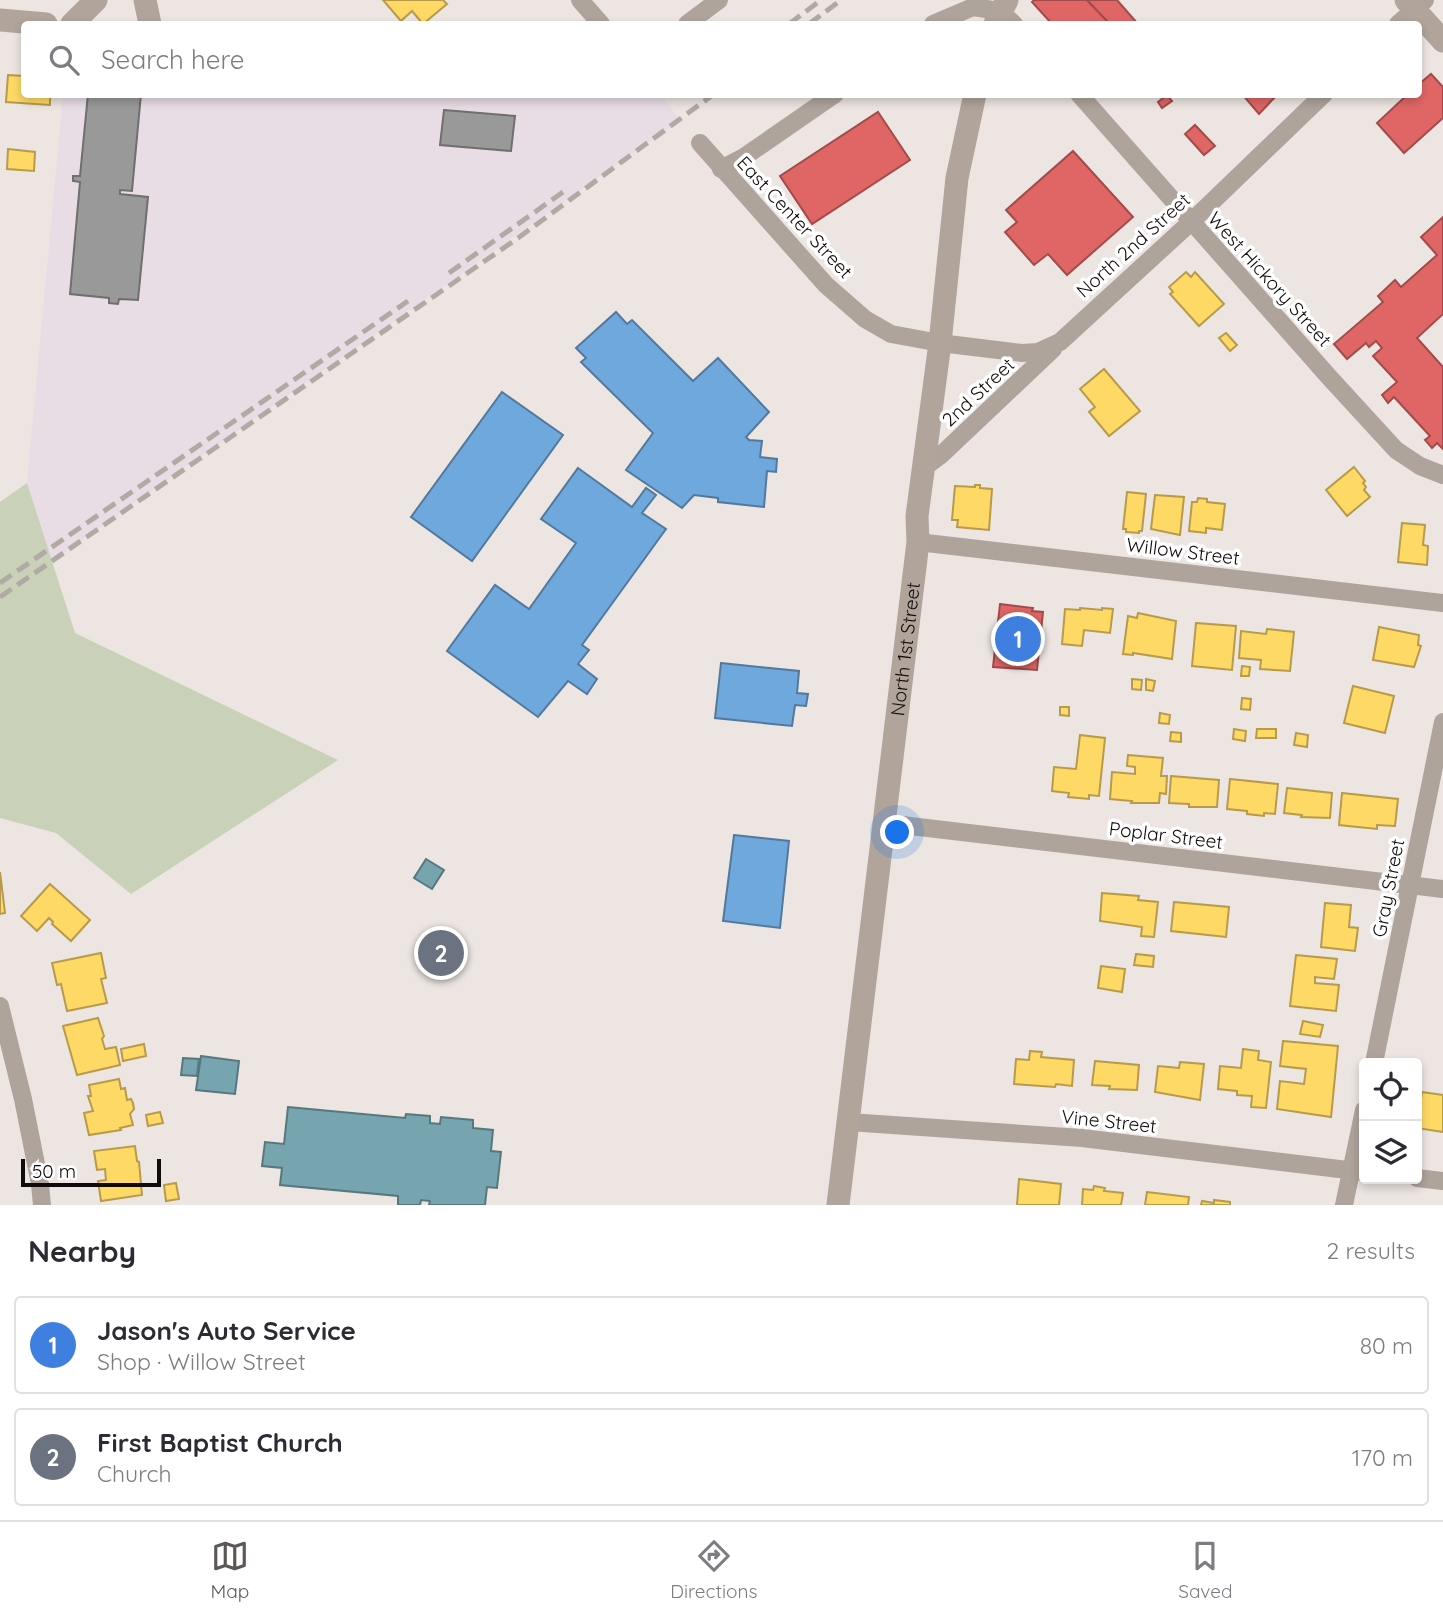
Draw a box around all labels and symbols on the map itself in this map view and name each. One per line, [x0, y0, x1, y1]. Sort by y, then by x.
street label: East Center Street [732, 151, 858, 283]
street label: North 2nd Street [1071, 188, 1195, 302]
street label: West Hickory Street [1203, 207, 1337, 351]
street label: 2nd Street [937, 352, 1019, 432]
street label: Willow Street [1125, 532, 1241, 570]
street label: North 1st Street [885, 581, 925, 717]
pin: 1 [995, 613, 1041, 665]
your location [880, 815, 914, 849]
street label: Poplar Street [1108, 816, 1224, 854]
street label: Gray Street [1367, 837, 1409, 939]
pin: 2 [418, 927, 464, 979]
street label: Vine Street [1060, 1104, 1158, 1138]
scale bar [21, 1156, 161, 1188]

